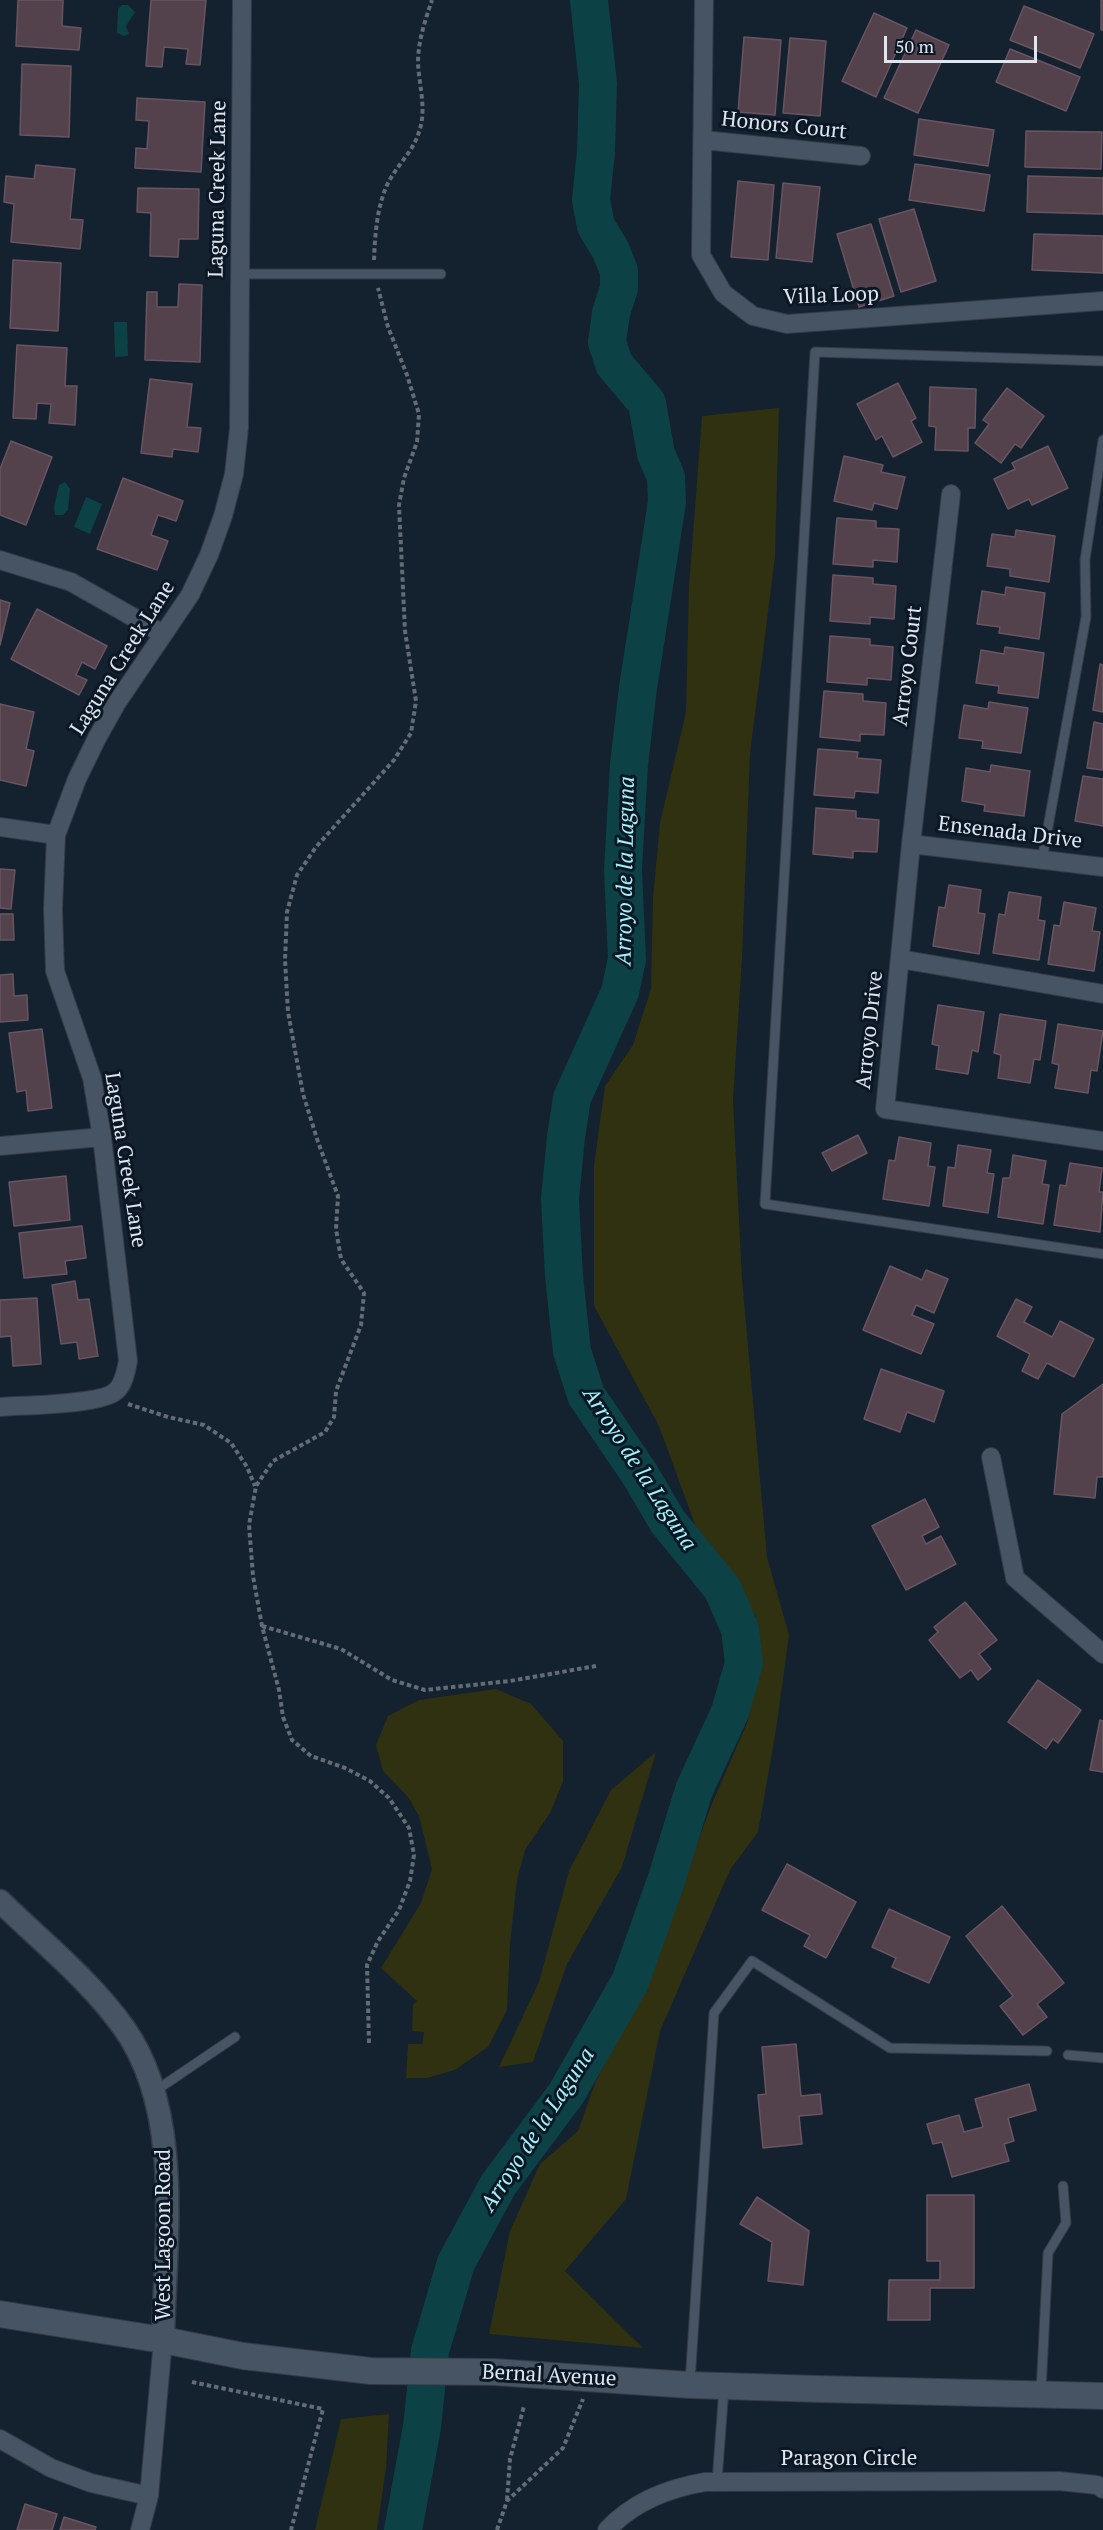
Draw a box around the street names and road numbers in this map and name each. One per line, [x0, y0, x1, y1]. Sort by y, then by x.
street label: Laguna Creek Lane [204, 100, 232, 278]
street label: Honors Court [720, 107, 848, 145]
street label: Villa Loop [783, 282, 879, 310]
street label: Laguna Creek Lane [65, 576, 181, 740]
street label: Arroyo Court [888, 604, 928, 728]
street label: Ensenada Drive [937, 812, 1083, 854]
street label: Arroyo Drive [851, 970, 889, 1090]
street label: Laguna Creek Lane [99, 1071, 151, 1249]
street label: West Lagoon Road [151, 2149, 177, 2321]
street label: Bernal Avenue [481, 2360, 617, 2392]
street label: Paragon Circle [781, 2446, 917, 2472]

